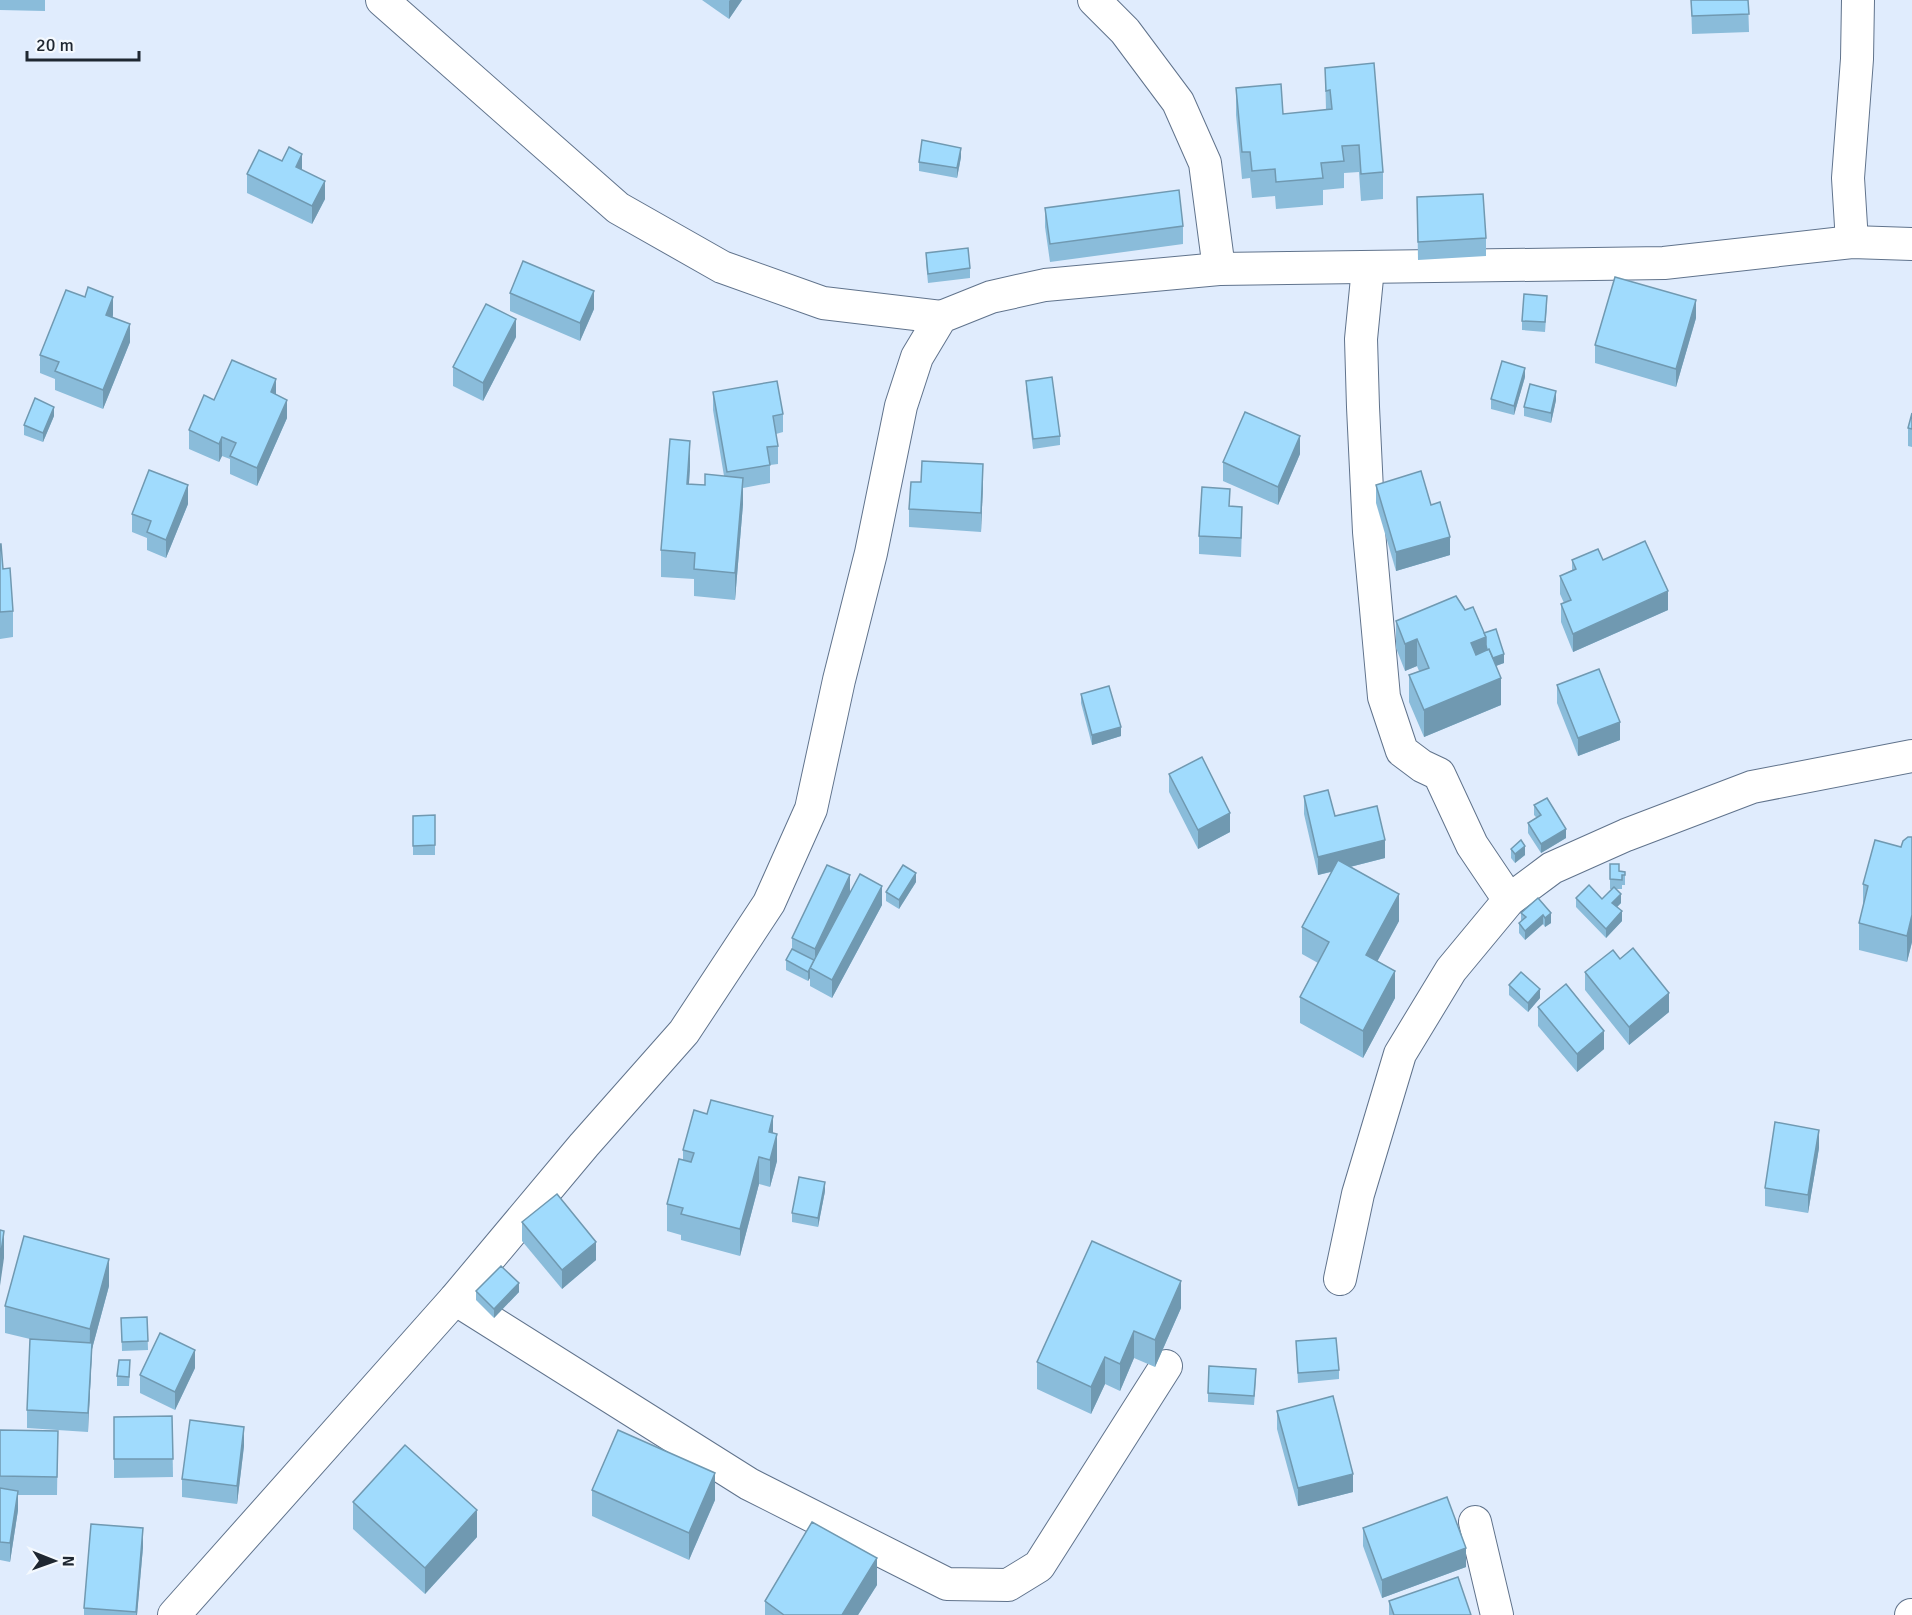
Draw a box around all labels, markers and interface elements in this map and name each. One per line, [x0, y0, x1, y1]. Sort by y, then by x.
scale bar [27, 24, 140, 62]
text: 20 m [36, 34, 74, 56]
north arrow [24, 1531, 84, 1591]
text: N [58, 1556, 78, 1567]

